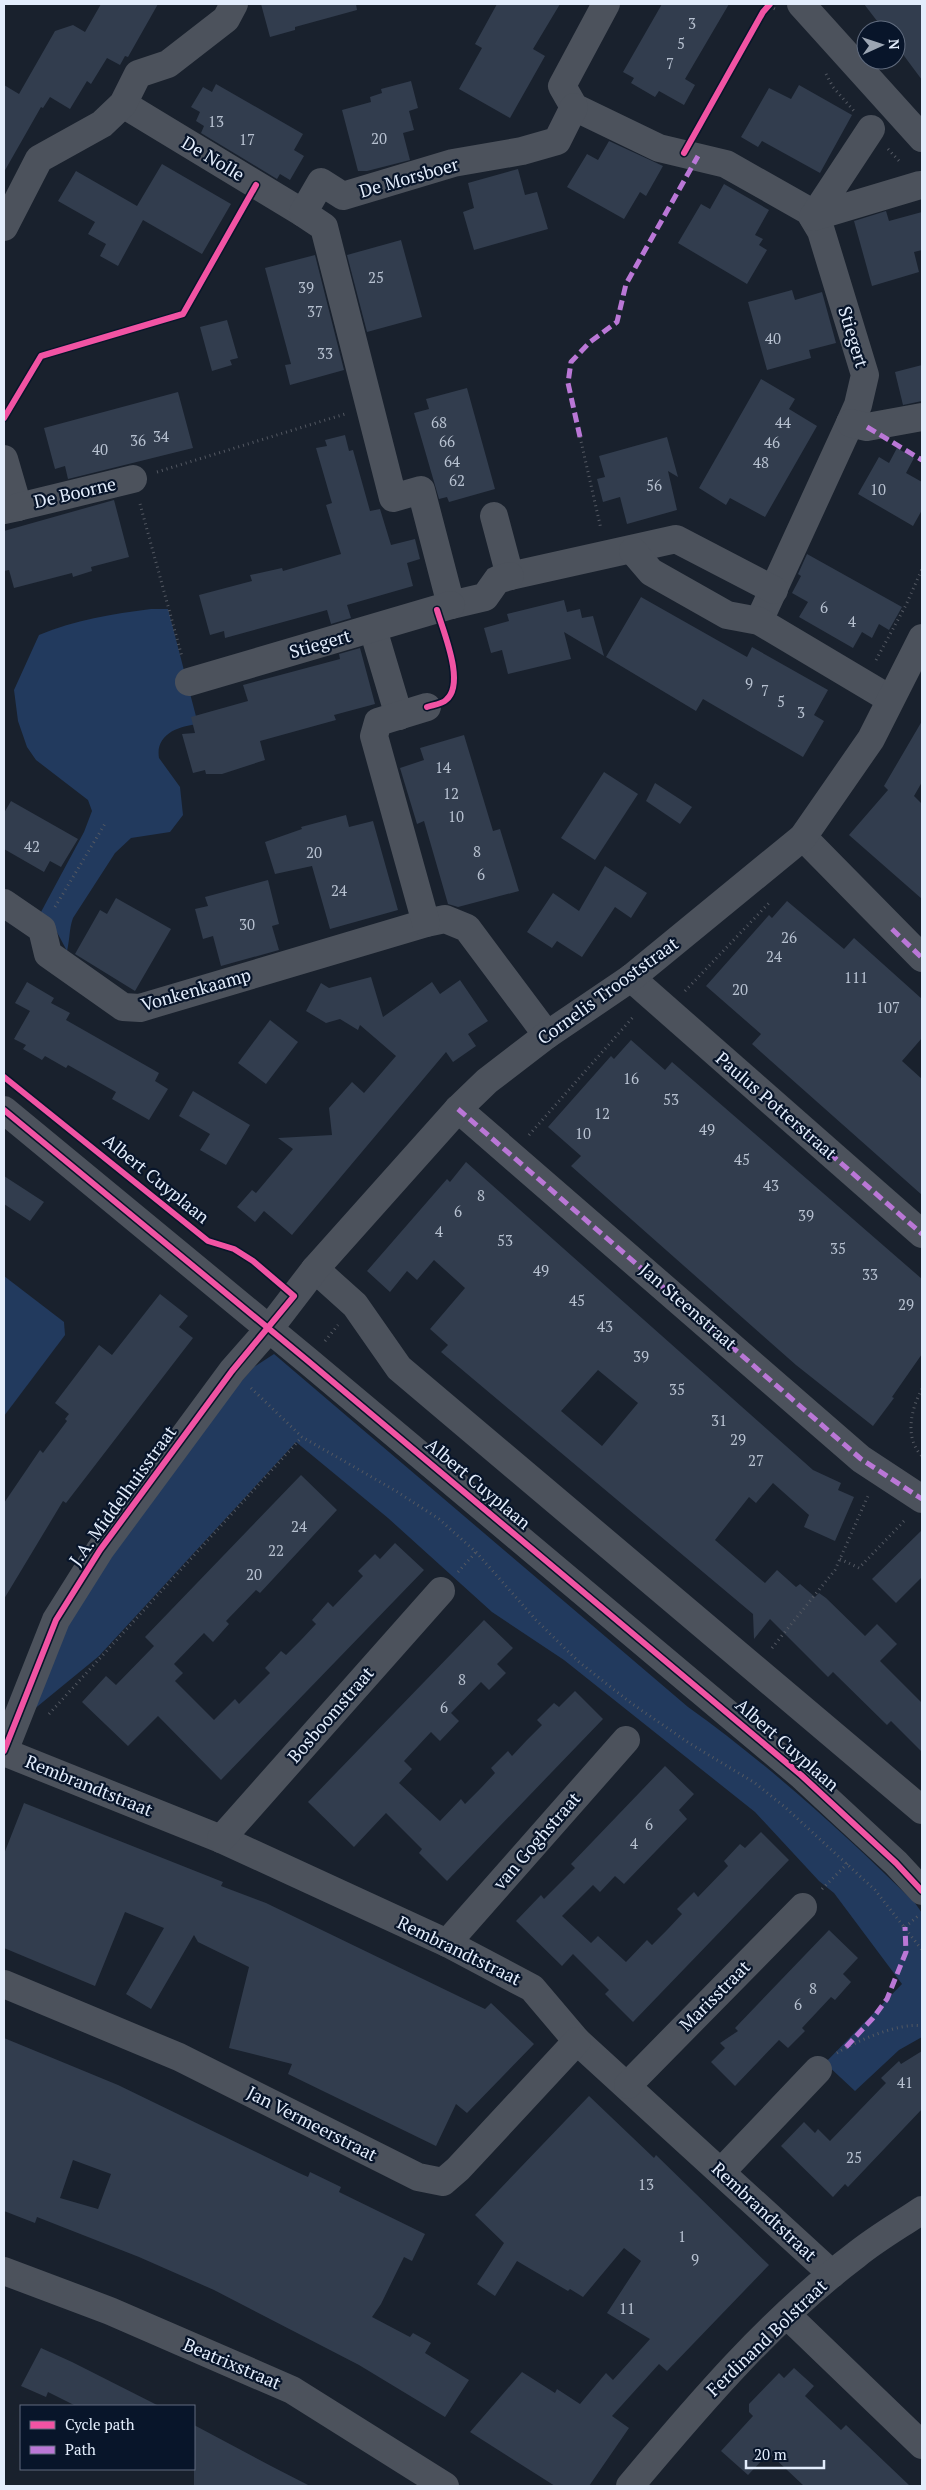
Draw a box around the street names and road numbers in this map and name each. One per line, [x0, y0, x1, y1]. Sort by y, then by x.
street label: De Nolle [178, 130, 249, 186]
street label: De Morsboer [356, 151, 461, 203]
street label: Stiegert [833, 303, 875, 371]
street label: De Boorne [31, 471, 118, 513]
street label: Stiegert [286, 623, 354, 663]
street label: Cornelis Trooststraat [532, 931, 683, 1050]
street label: Vonkenkaamp [138, 962, 254, 1016]
street label: Paulus Potterstraat [711, 1046, 843, 1165]
street label: Albert Cuyplaan [99, 1128, 215, 1229]
street label: Jan Steenstraat [635, 1257, 743, 1355]
street label: J.A. Middelhuisstraat [63, 1420, 181, 1570]
street label: Albert Cuyplaan [421, 1432, 536, 1534]
street label: Bosboomstraat [282, 1661, 379, 1768]
street label: Albert Cuyplaan [731, 1693, 845, 1796]
street label: Rembrandtstraat [22, 1749, 157, 1822]
street label: van Goghstraat [487, 1786, 585, 1895]
street label: Rembrandtstraat [393, 1910, 526, 1991]
street label: Marisstraat [674, 1954, 755, 2036]
street label: Jan Vermeerstraat [243, 2080, 382, 2166]
street label: Rembrandtstraat [707, 2156, 823, 2266]
street label: Ferdinand Bolstraat [701, 2273, 832, 2401]
street label: Beatrixstraat [180, 2332, 285, 2395]

